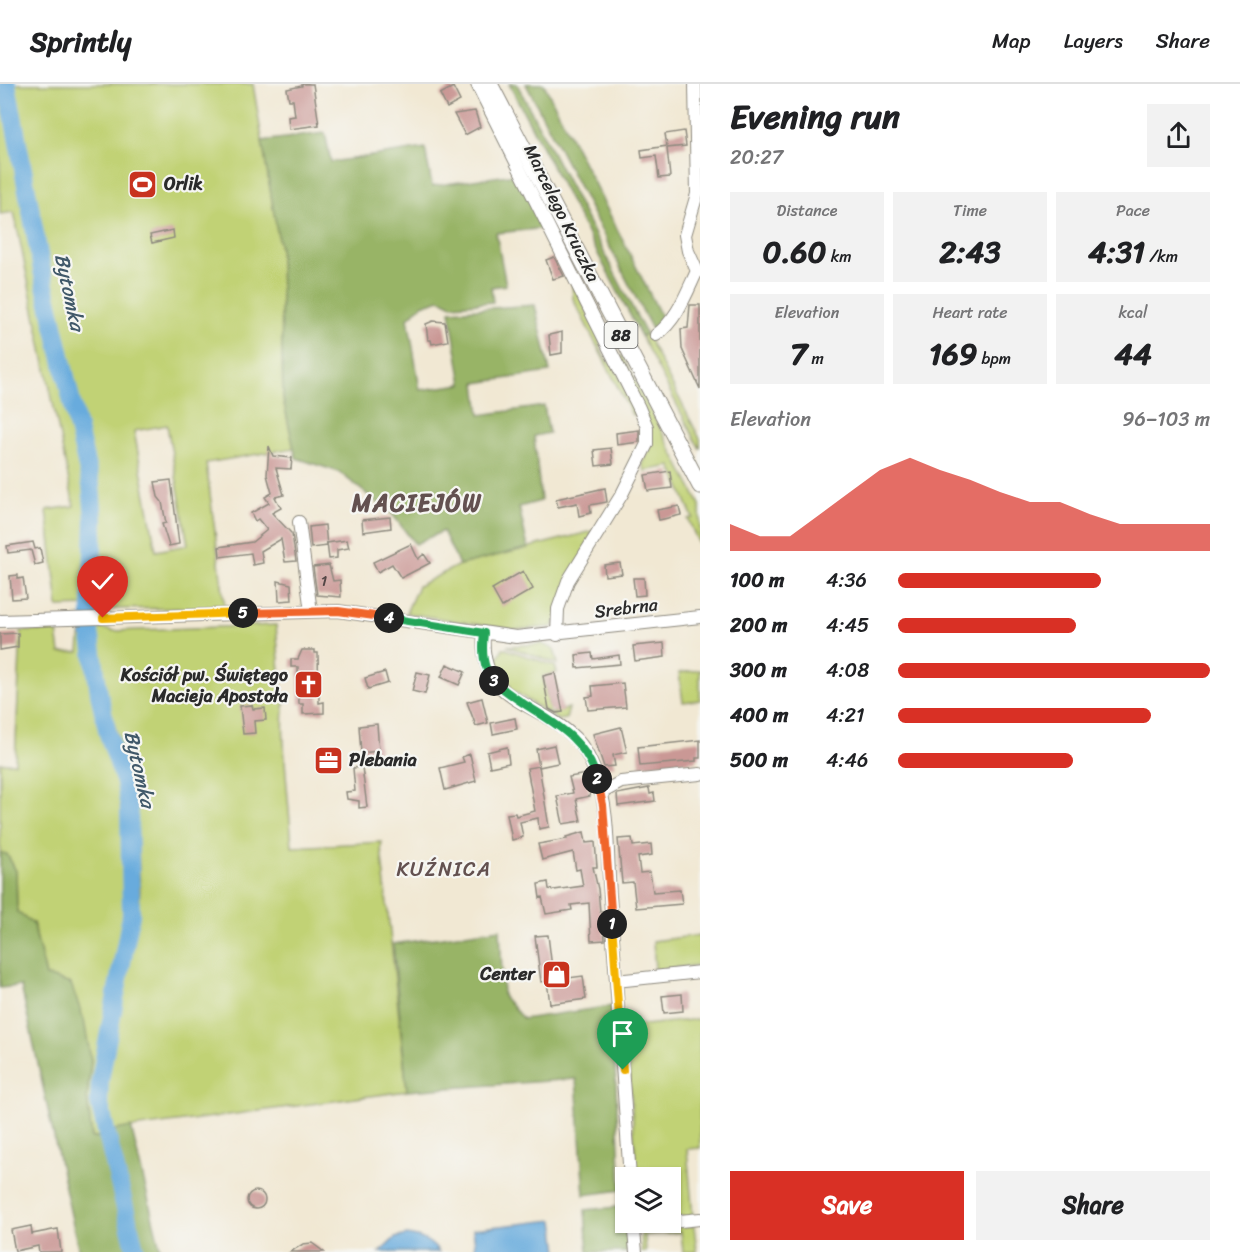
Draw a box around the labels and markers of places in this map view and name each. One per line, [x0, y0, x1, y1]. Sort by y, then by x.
sports icon: Orlik [127, 168, 159, 200]
place label: Orlik [164, 168, 203, 200]
pin [77, 556, 128, 618]
pin: 5 [228, 598, 258, 628]
pin: 4 [374, 603, 404, 633]
place label: Kościół pw. Świętego Macieja Apostoła [120, 659, 288, 712]
pin: 3 [479, 666, 509, 696]
church icon: Kościół pw. Świętego Macieja Apostoła [293, 669, 325, 701]
office icon: Plebania [312, 744, 344, 776]
place label: Plebania [349, 744, 417, 776]
pin: 2 [582, 764, 612, 794]
pin: 1 [597, 909, 627, 939]
place label: Center [479, 958, 537, 990]
shop icon: Center [540, 958, 572, 990]
pin [597, 1008, 648, 1070]

